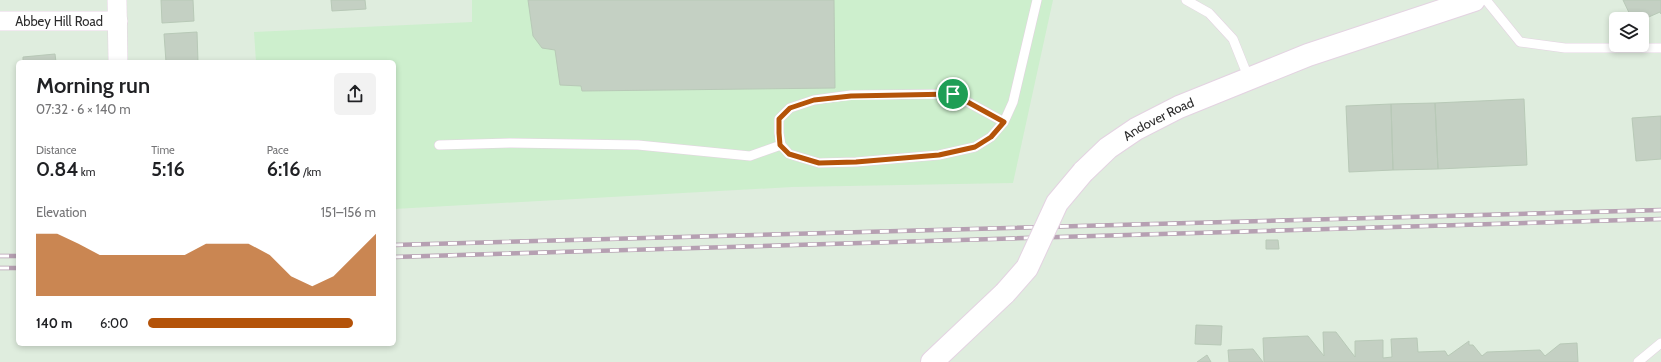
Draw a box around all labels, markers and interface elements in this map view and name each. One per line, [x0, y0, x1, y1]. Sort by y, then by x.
map controls [1609, 12, 1649, 52]
button: layers [1609, 12, 1649, 52]
street label: Abbey Hill Road [15, 13, 103, 29]
text: Morning run [36, 72, 150, 99]
button: share [334, 73, 376, 115]
pin [936, 77, 970, 111]
icon: arrive [942, 83, 964, 105]
street label: Andover Road [1120, 94, 1196, 144]
text: 07:32 · 6 × 140 m [36, 101, 131, 117]
text: Distance [36, 143, 77, 157]
text: Time [151, 143, 175, 157]
text: Pace [267, 143, 289, 157]
text: 0.84 [36, 157, 78, 181]
text: 5:16 [151, 157, 185, 181]
text: 6:16 [267, 157, 301, 181]
text: km [78, 165, 95, 179]
text: /km [301, 165, 321, 179]
text: Elevation [36, 204, 87, 220]
text: 151–156 m [321, 204, 376, 220]
text: 140 m [36, 315, 72, 331]
text: 6:00 [100, 315, 128, 331]

